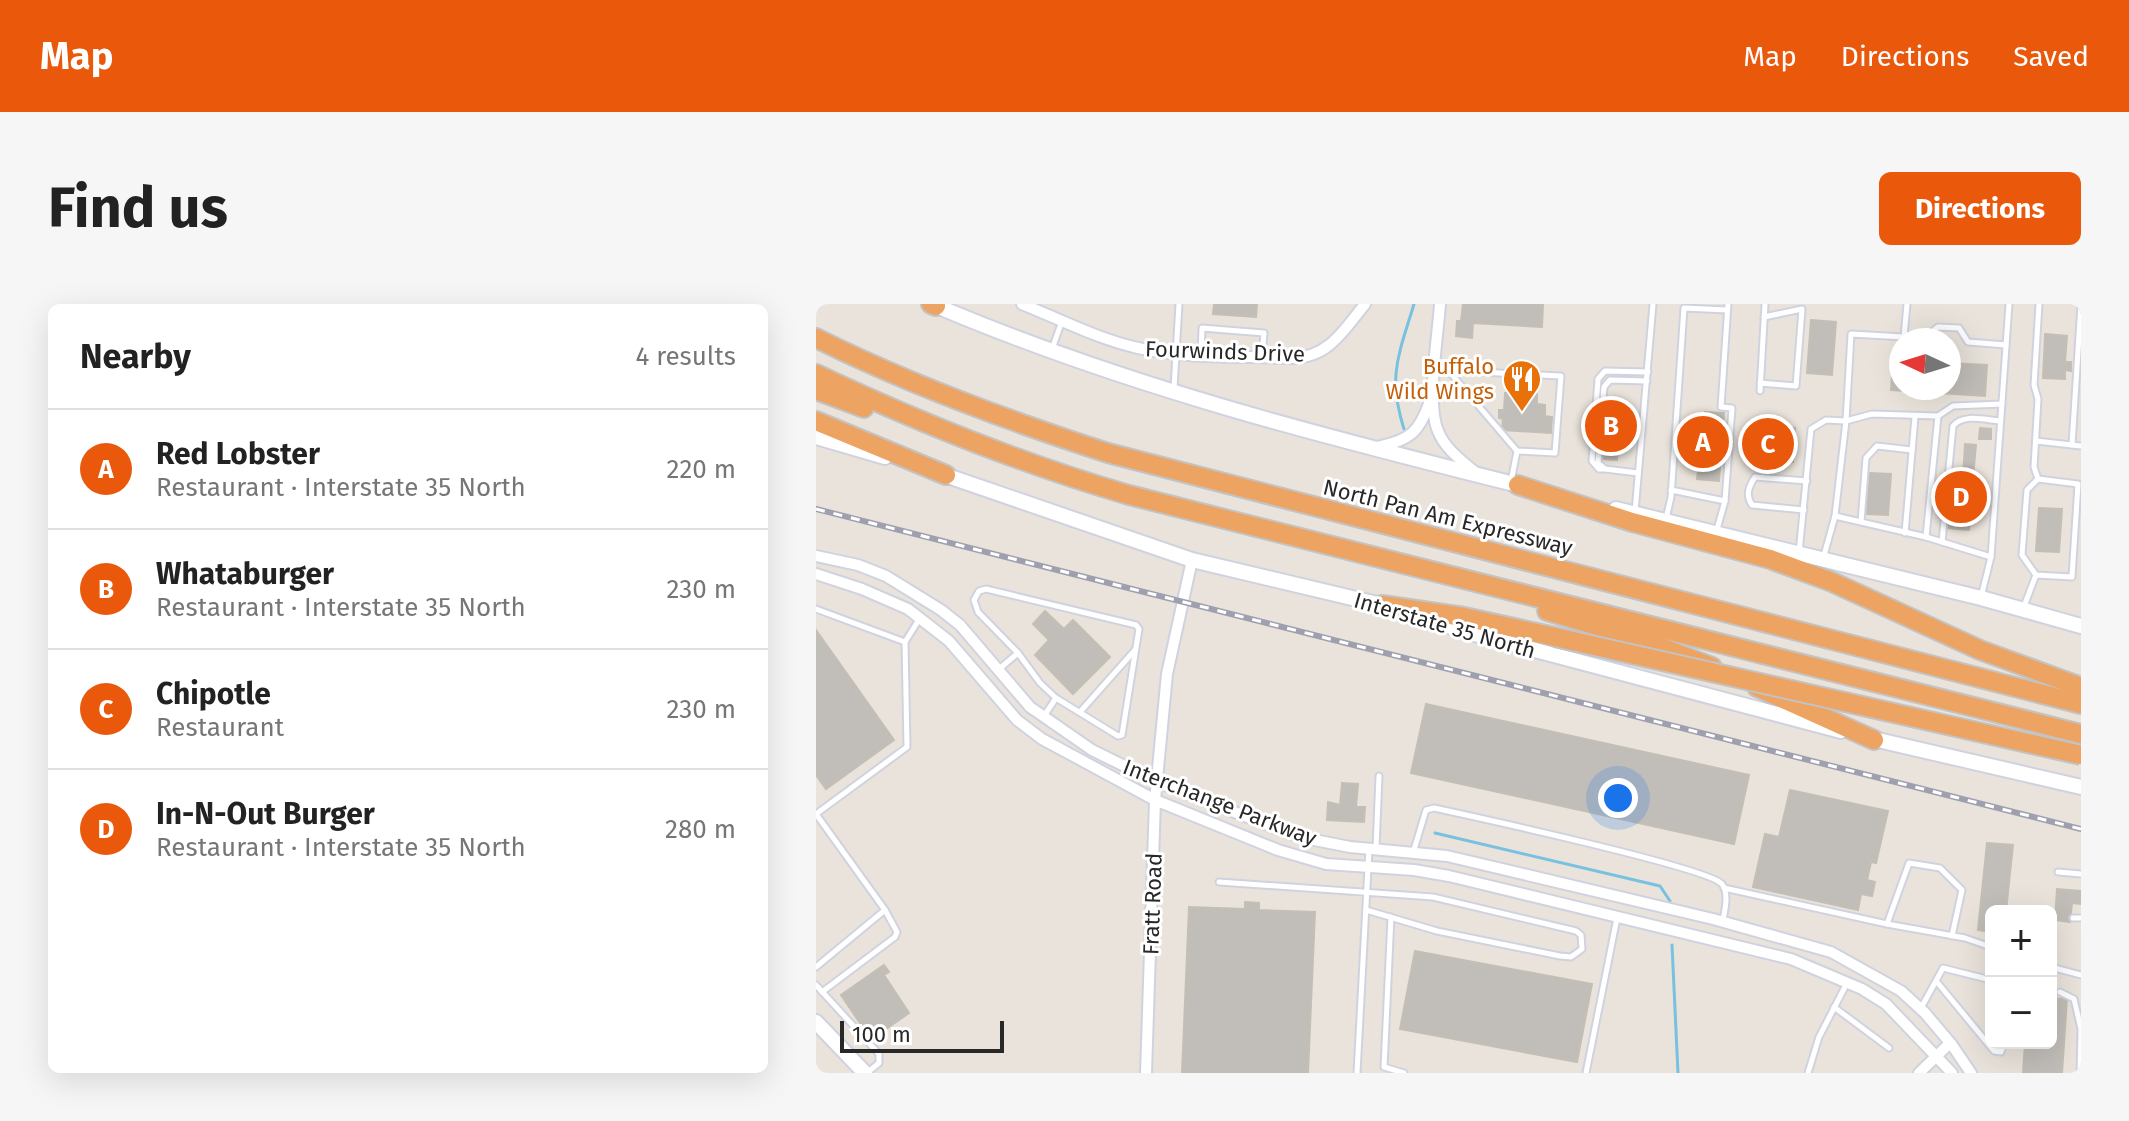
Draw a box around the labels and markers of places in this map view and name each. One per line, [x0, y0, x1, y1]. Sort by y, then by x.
place label: Buffalo Wild Wings [1385, 353, 1494, 405]
restaurant icon: Buffalo Wild Wings [1501, 358, 1543, 413]
pin: B [1585, 396, 1637, 456]
pin: A [1677, 412, 1729, 472]
pin: C [1742, 414, 1794, 474]
pin: D [1935, 467, 1987, 527]

